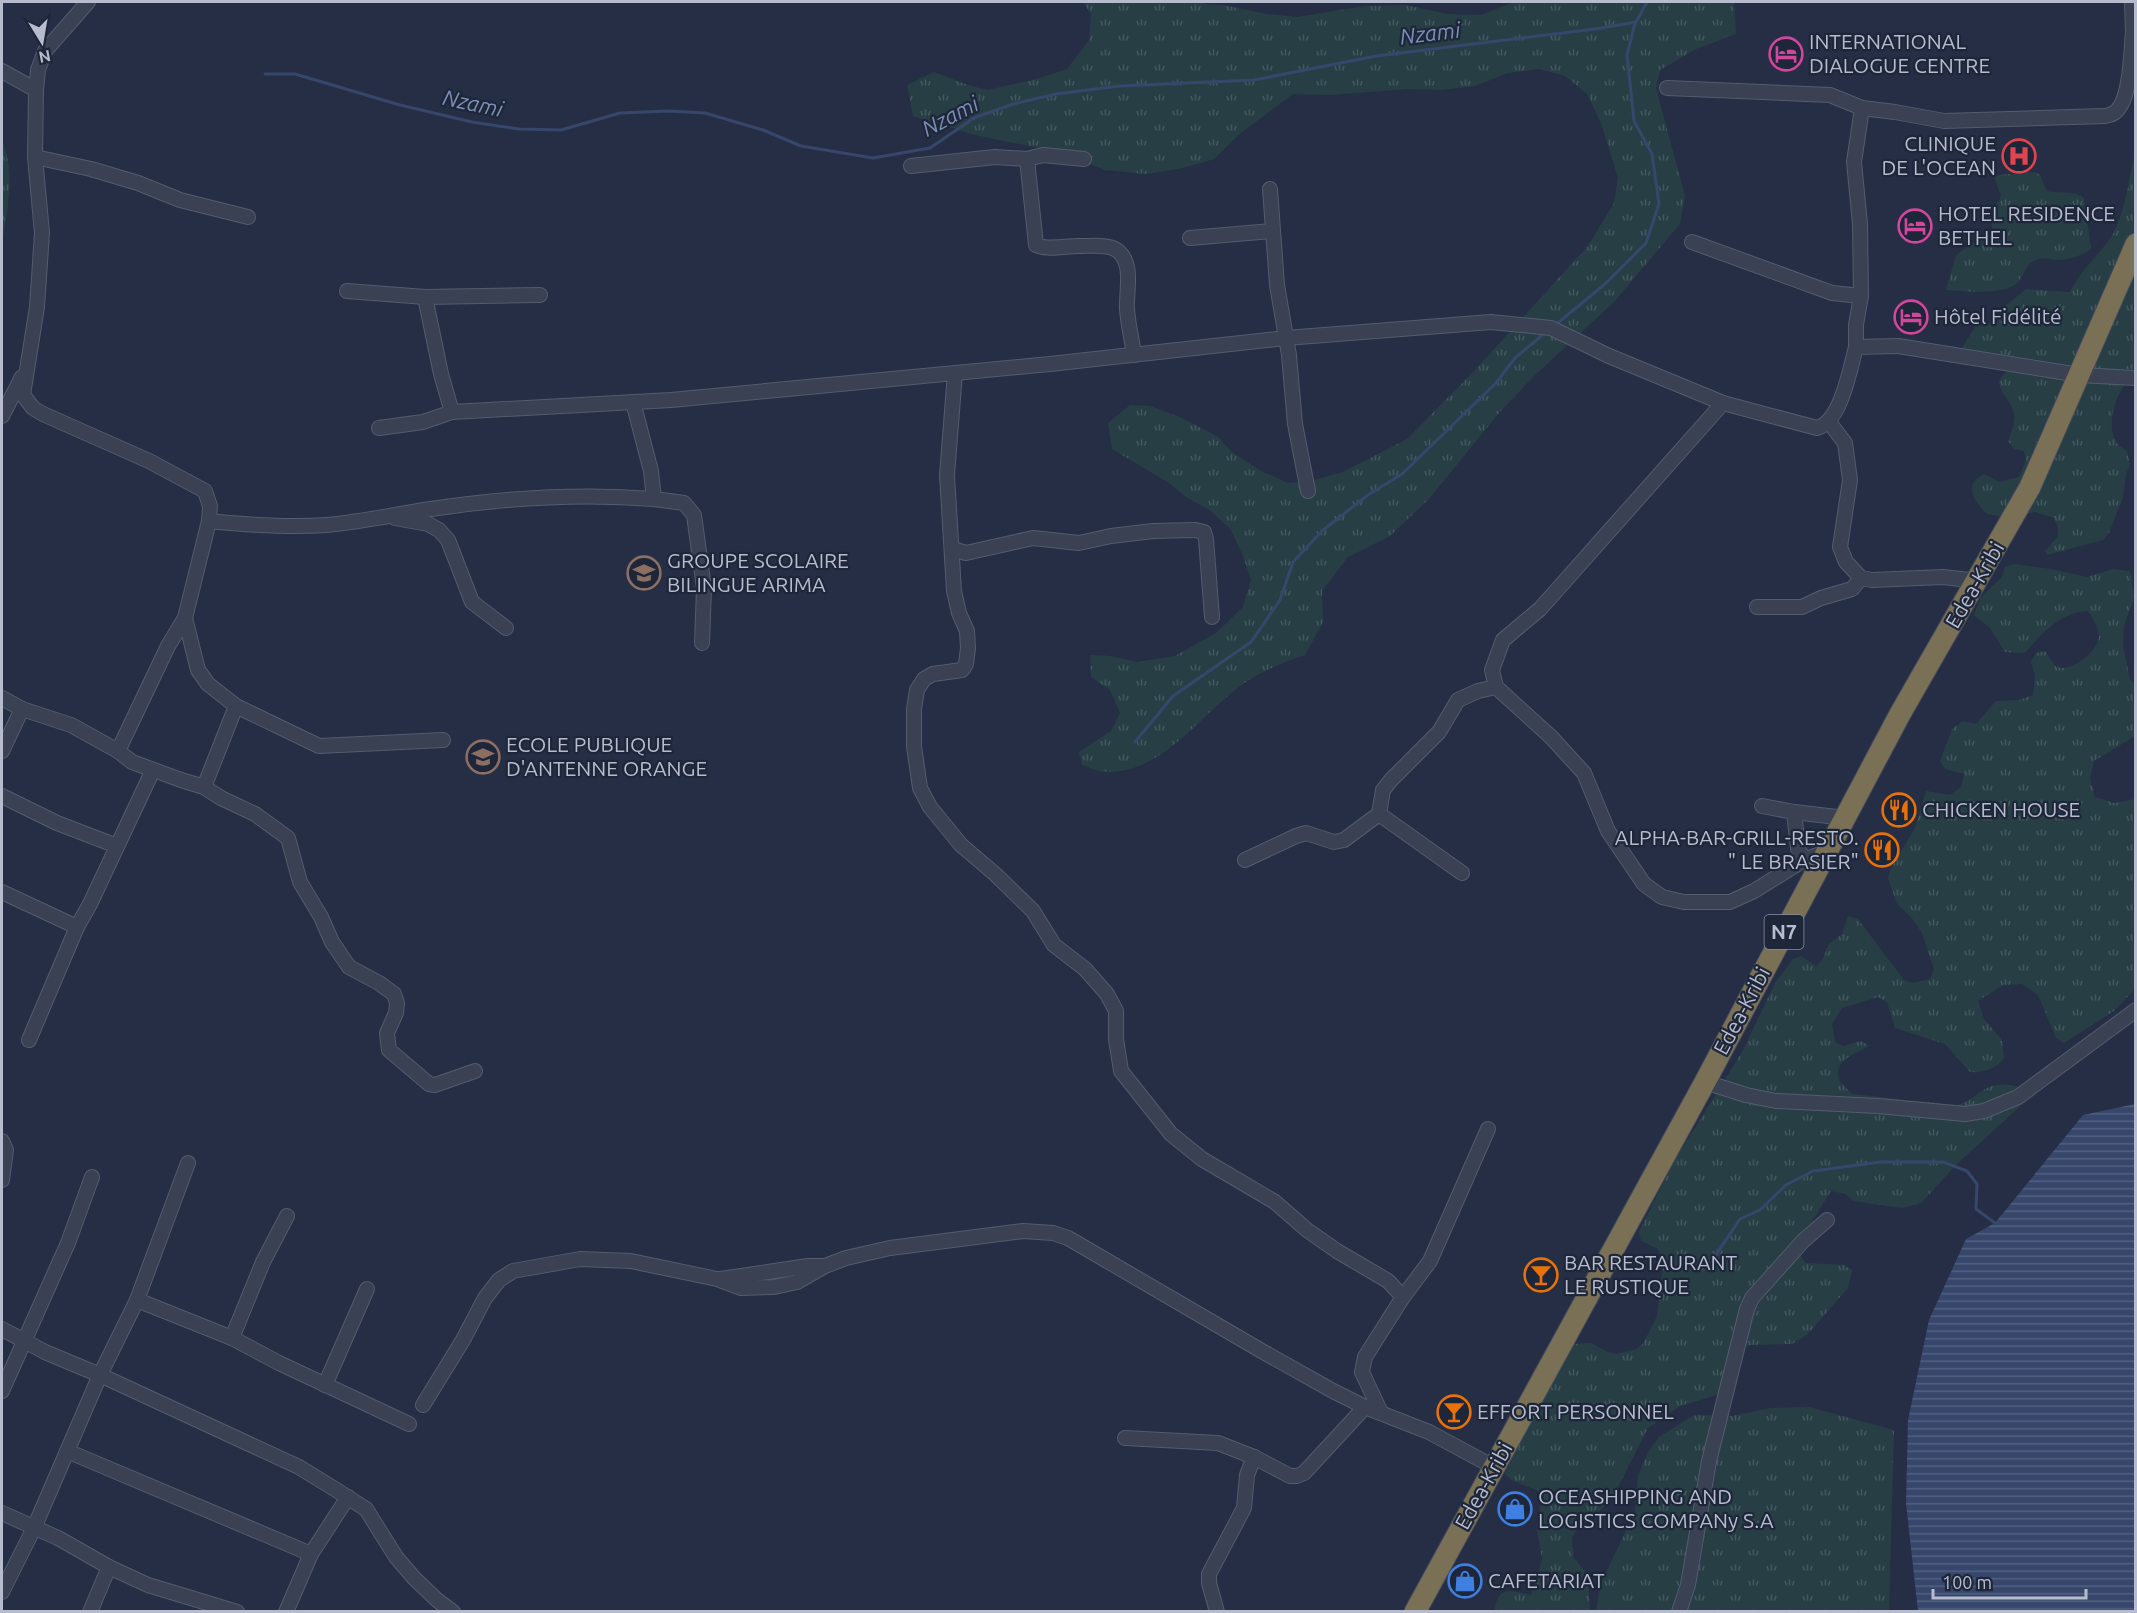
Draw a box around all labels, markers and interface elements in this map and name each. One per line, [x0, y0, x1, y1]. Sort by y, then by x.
north arrow [12, 12, 72, 72]
water label: Nzami [1398, 16, 1463, 49]
place label: INTERNATIONAL DIALOGUE CENTRE [1809, 29, 1990, 77]
hotel icon: INTERNATIONAL DIALOGUE CENTRE [1768, 36, 1804, 72]
text: N [37, 47, 52, 67]
water label: Nzami [441, 84, 507, 121]
water label: Nzami [917, 90, 984, 141]
place label: CLINIQUE DE L'OCEAN [1882, 131, 1996, 179]
hospital icon: CLINIQUE DE L'OCEAN [2001, 138, 2037, 174]
place label: HOTEL RESIDENCE BETHEL [1938, 201, 2115, 249]
hotel icon: HOTEL RESIDENCE BETHEL [1897, 208, 1933, 244]
hotel icon: Hôtel Fidélité [1893, 299, 1929, 335]
place label: Hôtel Fidélité [1934, 304, 2061, 328]
street label: Edea-Kribi [1940, 537, 2008, 632]
place label: GROUPE SCOLAIRE BILINGUE ARIMA [667, 548, 849, 596]
school or university icon: GROUPE SCOLAIRE BILINGUE ARIMA [626, 555, 662, 591]
place label: ECOLE PUBLIQUE D'ANTENNE ORANGE [506, 732, 707, 780]
school or university icon: ECOLE PUBLIQUE D'ANTENNE ORANGE [465, 739, 501, 775]
restaurant icon: CHICKEN HOUSE [1881, 792, 1917, 828]
place label: CHICKEN HOUSE [1922, 797, 2080, 821]
place label: ALPHA-BAR-GRILL-RESTO. " LE BRASIER" [1615, 825, 1859, 873]
restaurant icon: ALPHA-BAR-GRILL-RESTO. " LE BRASIER" [1864, 832, 1900, 868]
road number: N7 [1764, 915, 1804, 949]
street label: Edea-Kribi [1708, 963, 1774, 1058]
place label: BAR RESTAURANT LE RUSTIQUE [1564, 1250, 1738, 1298]
bar icon: BAR RESTAURANT LE RUSTIQUE [1523, 1257, 1559, 1293]
bar icon: EFFORT PERSONNEL [1436, 1394, 1472, 1430]
place label: EFFORT PERSONNEL [1477, 1399, 1674, 1423]
street label: Edea-Kribi [1449, 1438, 1517, 1533]
place label: OCEASHIPPING AND LOGISTICS COMPANy S.A [1538, 1484, 1774, 1532]
shop icon: OCEASHIPPING AND LOGISTICS COMPANy S.A [1497, 1491, 1533, 1527]
scale bar [1933, 1562, 2086, 1600]
shop icon: CAFETARIAT [1447, 1563, 1483, 1599]
place label: CAFETARIAT [1488, 1568, 1605, 1592]
text: 100 m [1942, 1572, 1992, 1592]

